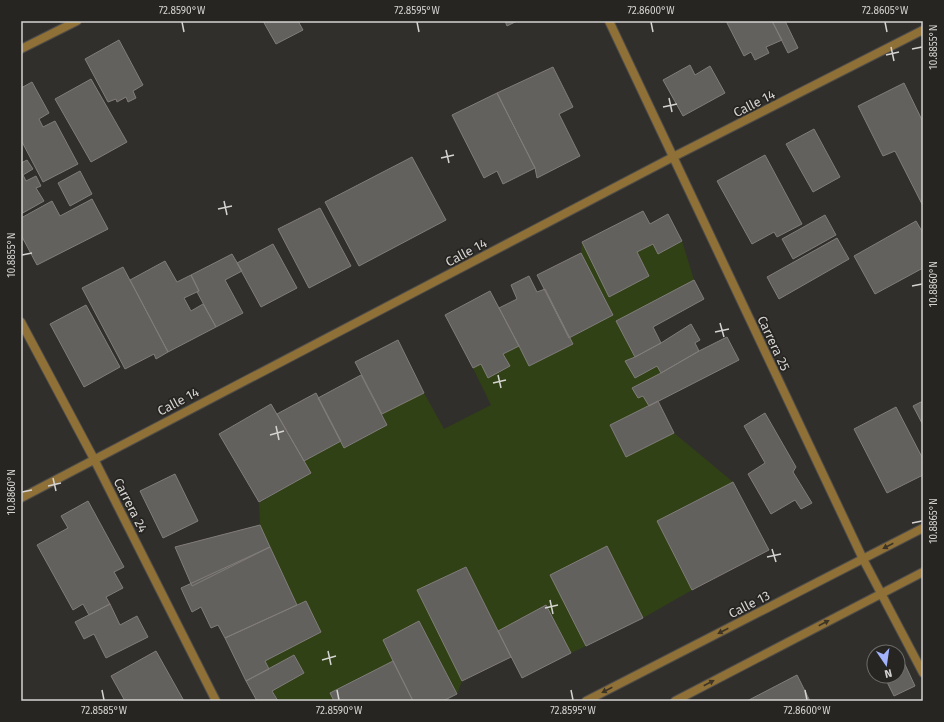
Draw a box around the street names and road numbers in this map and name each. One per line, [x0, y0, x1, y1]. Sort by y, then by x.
street label: Calle 14 [731, 87, 778, 120]
street label: Calle 14 [443, 235, 490, 270]
street label: Carrera 25 [754, 313, 793, 373]
street label: Calle 14 [155, 384, 202, 419]
street label: Carrera 24 [110, 476, 151, 535]
street label: Calle 13 [726, 588, 772, 621]

